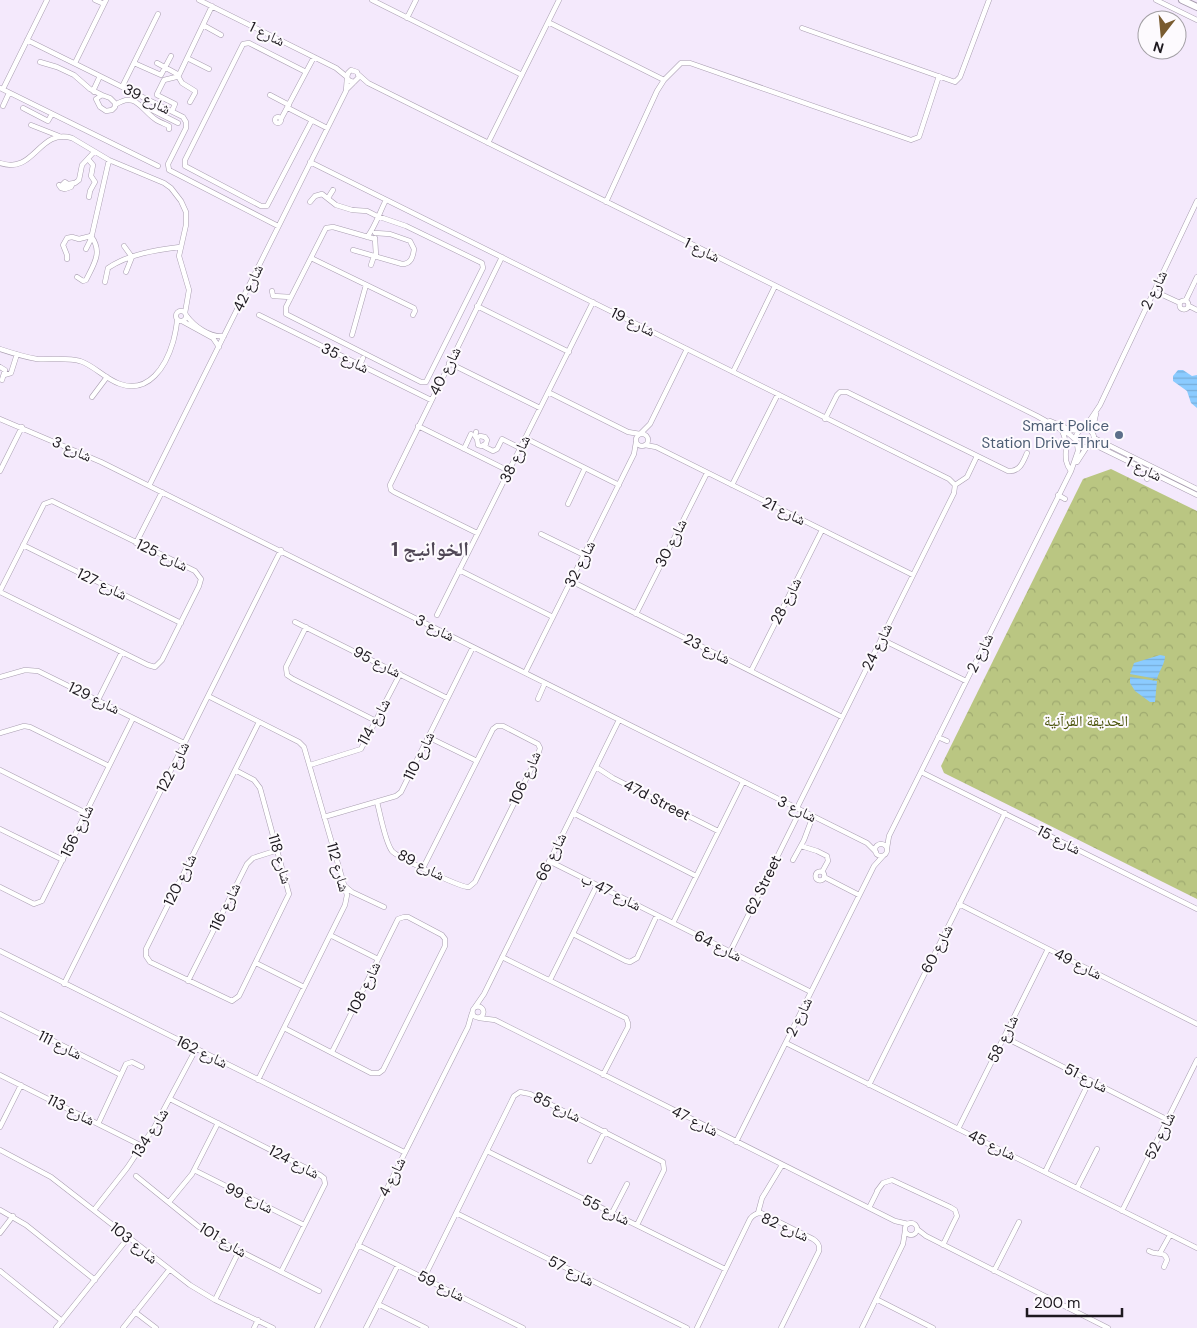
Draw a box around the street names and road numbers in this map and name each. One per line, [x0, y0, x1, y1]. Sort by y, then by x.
street label: شارع 1 [246, 17, 288, 51]
street label: شارع 39 [120, 79, 174, 119]
street label: شارع 1 [681, 233, 723, 267]
street label: شارع 42 [228, 261, 268, 315]
street label: شارع 2 [1136, 267, 1172, 313]
street label: شارع 19 [608, 303, 658, 341]
street label: شارع 35 [318, 338, 372, 378]
street label: شارع 40 [424, 343, 466, 399]
street label: شارع 3 [49, 431, 95, 467]
street label: شارع 38 [495, 432, 535, 486]
street label: شارع 1 [1123, 452, 1165, 486]
street label: شارع 21 [759, 492, 809, 530]
street label: شارع 30 [650, 515, 692, 571]
street label: شارع 125 [133, 534, 191, 576]
street label: شارع 32 [560, 537, 600, 591]
street label: شارع 127 [74, 563, 131, 605]
street label: شارع 28 [766, 574, 806, 628]
street label: شارع 3 [412, 610, 458, 646]
street label: شارع 24 [857, 620, 897, 674]
street label: شارع 23 [680, 629, 734, 669]
street label: شارع 2 [962, 630, 998, 676]
street label: شارع 95 [350, 641, 404, 683]
street label: شارع 129 [65, 677, 123, 719]
street label: شارع 114 [353, 695, 395, 749]
street label: شارع 110 [399, 728, 439, 784]
street label: شارع 122 [152, 738, 194, 796]
street label: شارع 106 [504, 748, 546, 808]
street label: 47d Street [620, 775, 694, 825]
street label: شارع 3 [774, 791, 820, 827]
street label: شارع 156 [56, 801, 98, 860]
street label: شارع 15 [1034, 821, 1084, 859]
street label: شارع 66 [531, 829, 571, 884]
street label: شارع 118 [263, 832, 297, 886]
street label: شارع 112 [322, 840, 354, 894]
street label: شارع 89 [394, 845, 448, 885]
street label: شارع 120 [159, 850, 201, 910]
street label: 62 Street [740, 852, 786, 918]
street label: شارع 47 ب [577, 868, 645, 916]
street label: شارع 116 [205, 879, 245, 934]
street label: شارع 60 [916, 921, 958, 977]
street label: شارع 64 [691, 926, 745, 967]
street label: شارع 49 [1051, 944, 1105, 985]
street label: شارع 108 [343, 958, 385, 1018]
street label: شارع 2 [781, 994, 817, 1040]
street label: شارع 58 [983, 1012, 1023, 1066]
street label: شارع 111 [35, 1026, 85, 1065]
street label: شارع 162 [173, 1031, 231, 1073]
street label: شارع 51 [1061, 1059, 1111, 1097]
street label: شارع 85 [530, 1087, 584, 1127]
street label: شارع 113 [44, 1090, 98, 1130]
street label: شارع 47 [668, 1101, 722, 1141]
street label: شارع 134 [127, 1104, 173, 1162]
street label: شارع 52 [1140, 1109, 1180, 1163]
street label: شارع 45 [965, 1125, 1019, 1165]
street label: شارع 124 [265, 1140, 323, 1184]
street label: شارع 4 [374, 1154, 410, 1200]
street label: شارع 99 [222, 1178, 277, 1218]
street label: شارع 55 [579, 1190, 633, 1230]
street label: شارع 82 [758, 1208, 812, 1246]
street label: شارع 103 [106, 1218, 162, 1269]
street label: شارع 101 [196, 1218, 251, 1262]
street label: شارع 57 [544, 1251, 598, 1291]
street label: شارع 59 [414, 1266, 468, 1306]

